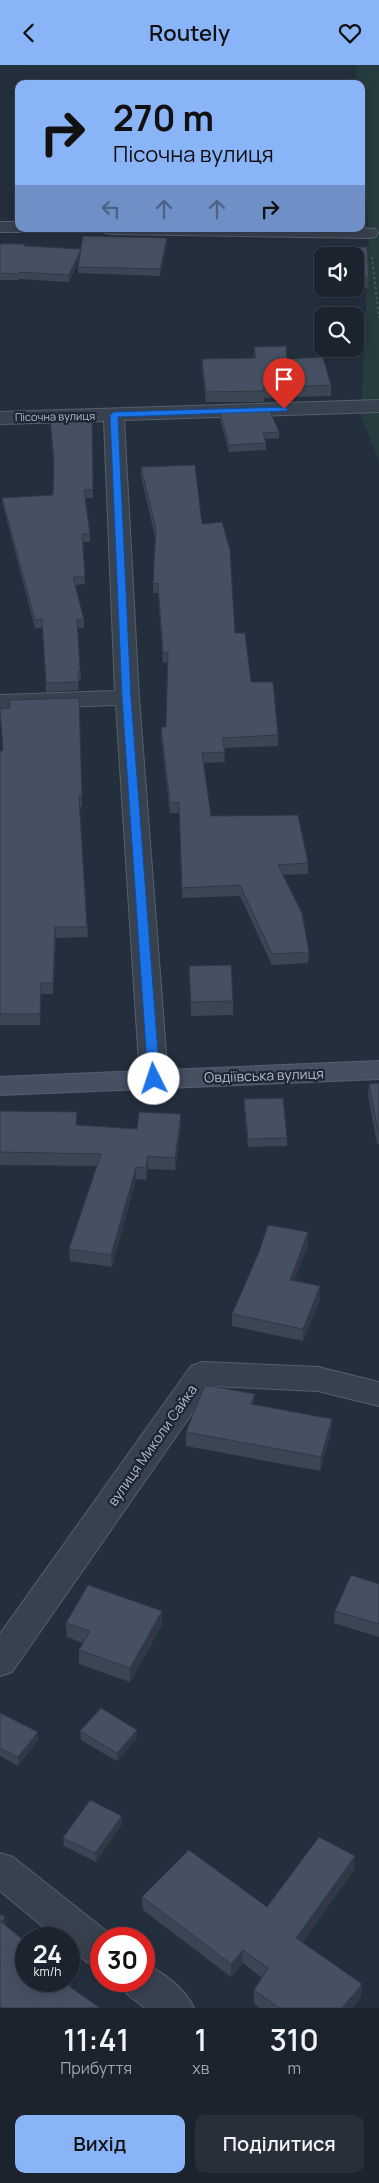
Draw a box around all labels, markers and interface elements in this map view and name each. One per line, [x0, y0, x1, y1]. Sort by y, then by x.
text: Routely [149, 18, 230, 48]
icon: back [15, 19, 43, 47]
icon: heart [336, 19, 364, 47]
text: 270 m [113, 94, 214, 142]
icon: right [30, 100, 95, 165]
text: Пісочна вулиця [113, 139, 274, 169]
icon: left [97, 195, 125, 223]
icon: ahead [150, 195, 178, 223]
icon: ahead [203, 195, 231, 223]
icon: right [256, 195, 284, 223]
map controls [314, 247, 364, 357]
button: sound [314, 247, 364, 297]
button: search [314, 307, 364, 357]
pin [263, 358, 305, 409]
icon: arrive [270, 365, 298, 393]
street label: Пісочна вулиця [15, 408, 95, 424]
position arrow [127, 1052, 179, 1104]
street label: Овдіївська вулиця [204, 1063, 324, 1087]
street label: вулиця Миколи Сайка [103, 1381, 201, 1509]
speed limit sign: 30 [90, 1927, 155, 1992]
text: 24 [33, 1936, 62, 1971]
text: km/h [34, 1963, 61, 1980]
text: 11:41 [63, 2019, 129, 2060]
text: 1 [195, 2019, 207, 2060]
text: 310 [270, 2019, 319, 2060]
text: Прибуття [60, 2057, 132, 2079]
text: хв [192, 2057, 209, 2079]
text: m [287, 2057, 301, 2079]
button: Вихід [15, 2115, 185, 2173]
button: Поділитися [195, 2115, 364, 2173]

